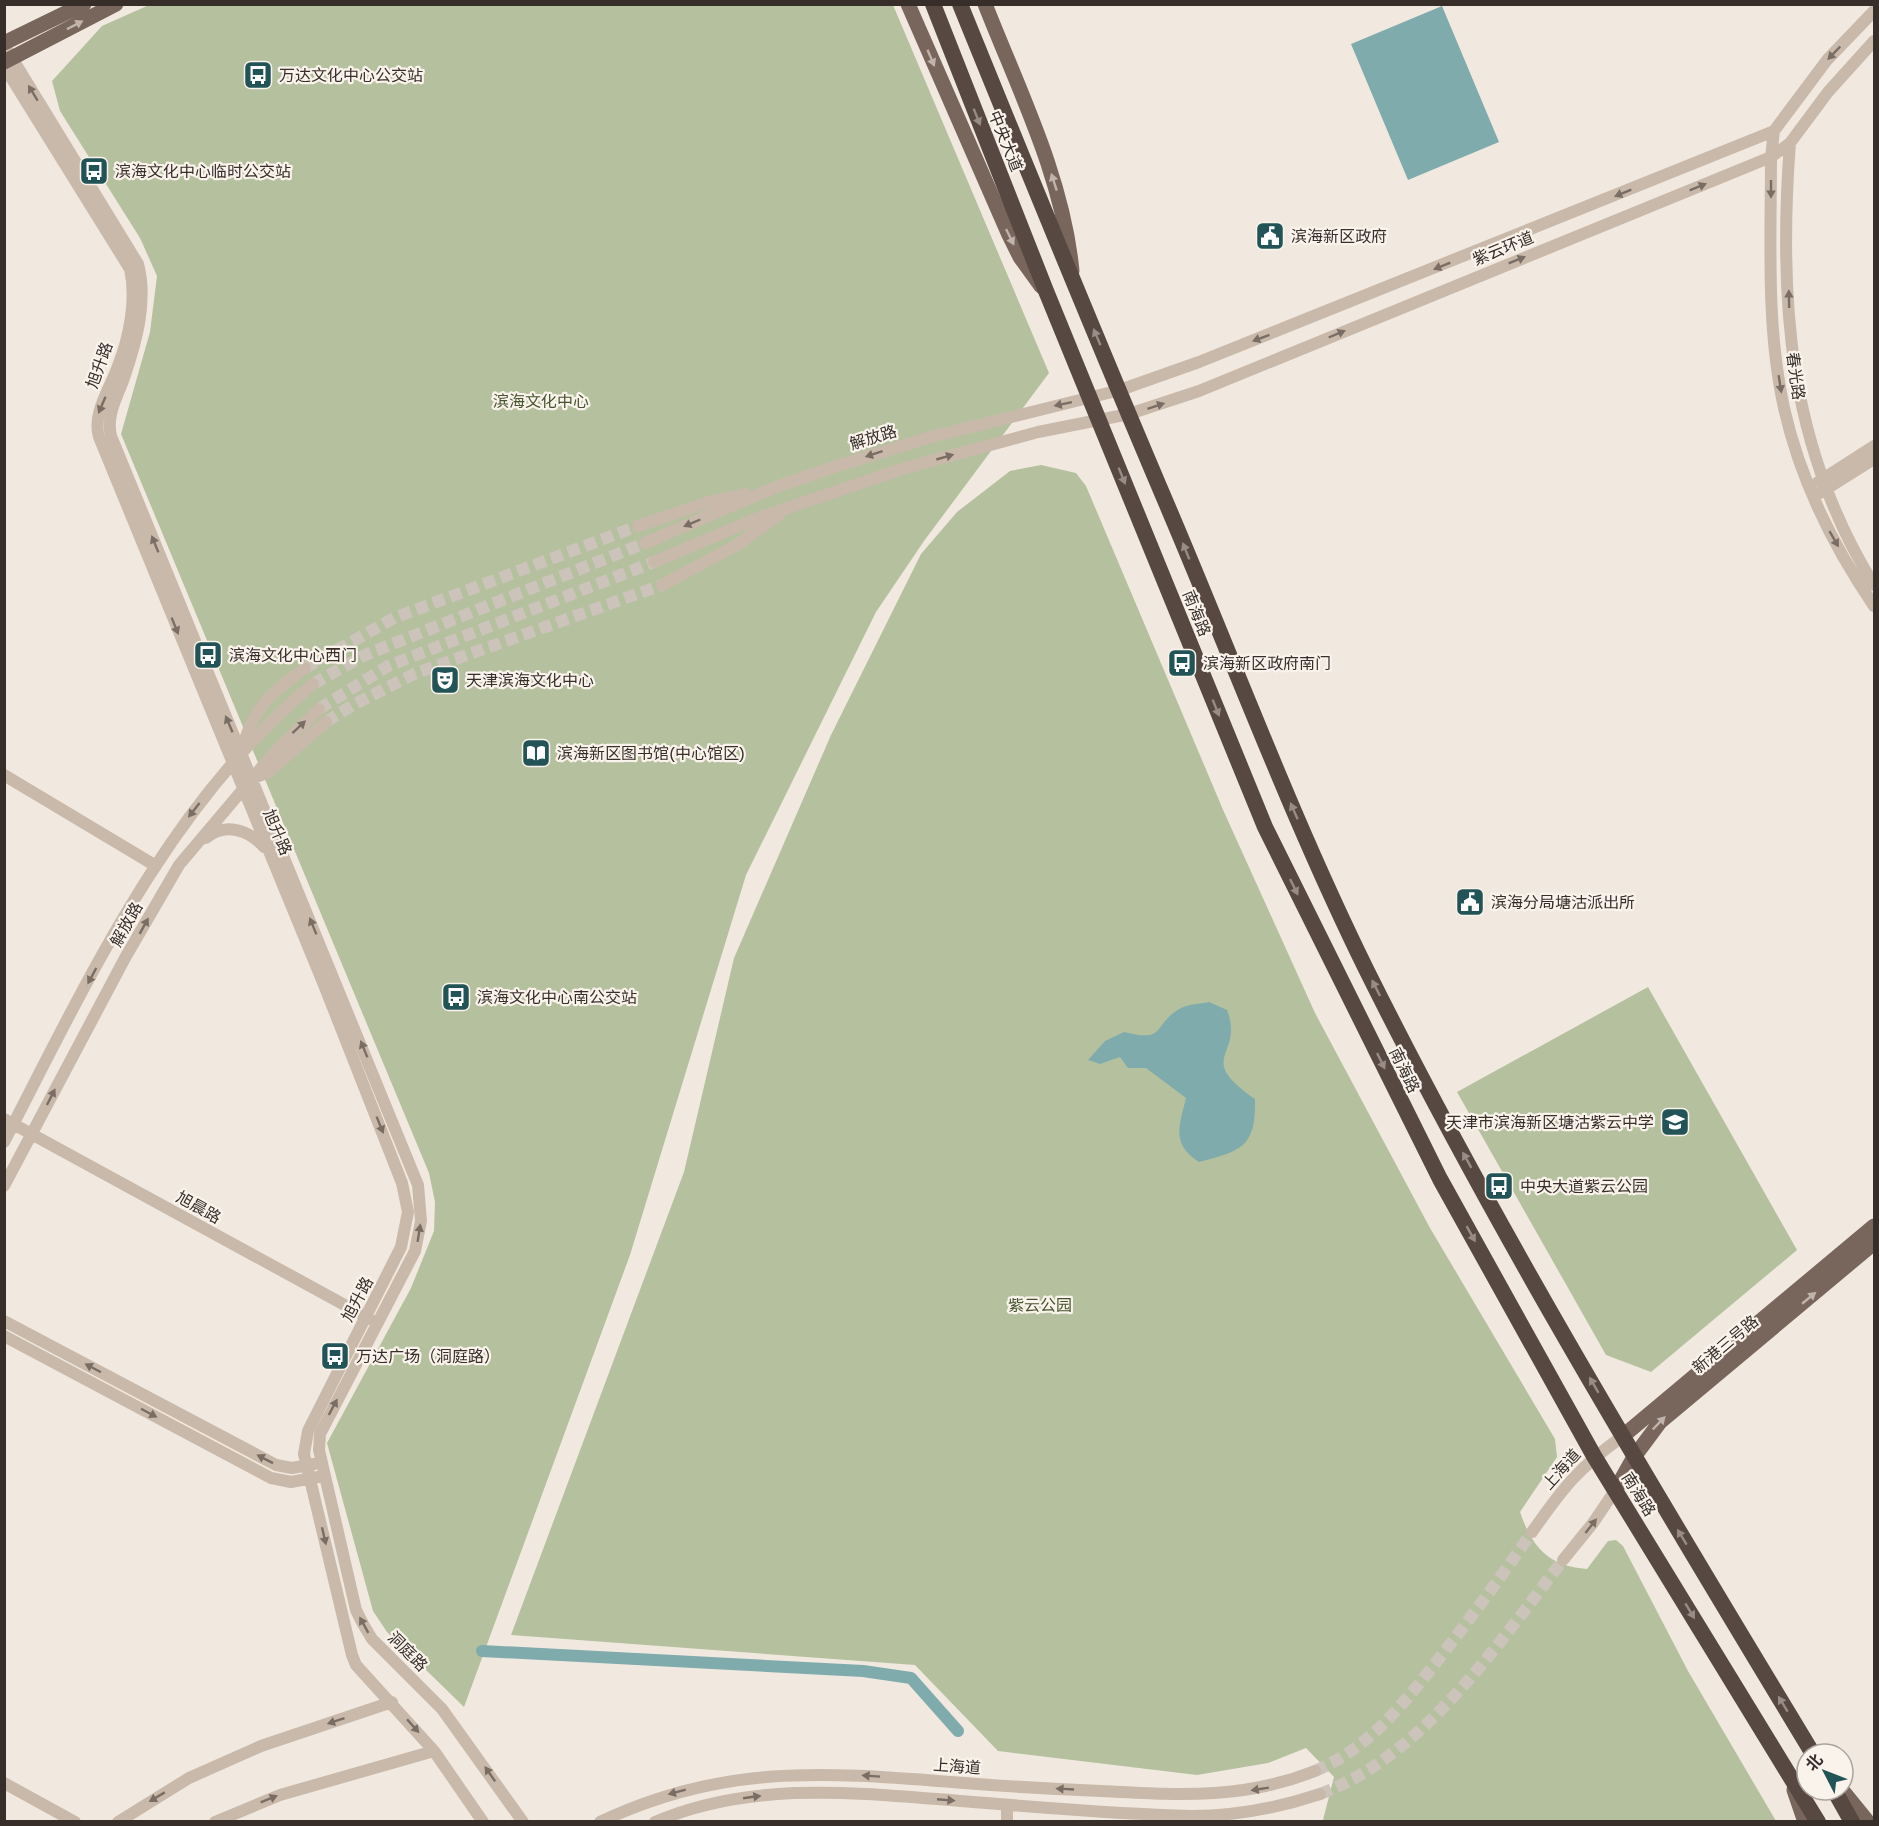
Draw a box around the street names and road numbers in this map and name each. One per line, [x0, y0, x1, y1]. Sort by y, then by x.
street label: 中央大道 [985, 108, 1027, 174]
street label: 紫云环道 [1470, 227, 1536, 269]
street label: 旭升路 [81, 339, 117, 391]
street label: 春光路 [1783, 351, 1809, 401]
street label: 解放路 [847, 420, 899, 454]
street label: 南海路 [1179, 587, 1215, 639]
street label: 旭升路 [259, 806, 297, 858]
street label: 解放路 [106, 898, 146, 950]
street label: 南海路 [1385, 1044, 1425, 1096]
street label: 旭晨路 [173, 1187, 225, 1227]
street label: 旭升路 [337, 1273, 377, 1325]
street label: 新港三号路 [1688, 1311, 1762, 1377]
street label: 上海道 [1538, 1444, 1584, 1494]
street label: 南海路 [1618, 1468, 1660, 1520]
street label: 洞庭路 [384, 1627, 432, 1675]
street label: 上海道 [932, 1754, 982, 1778]

